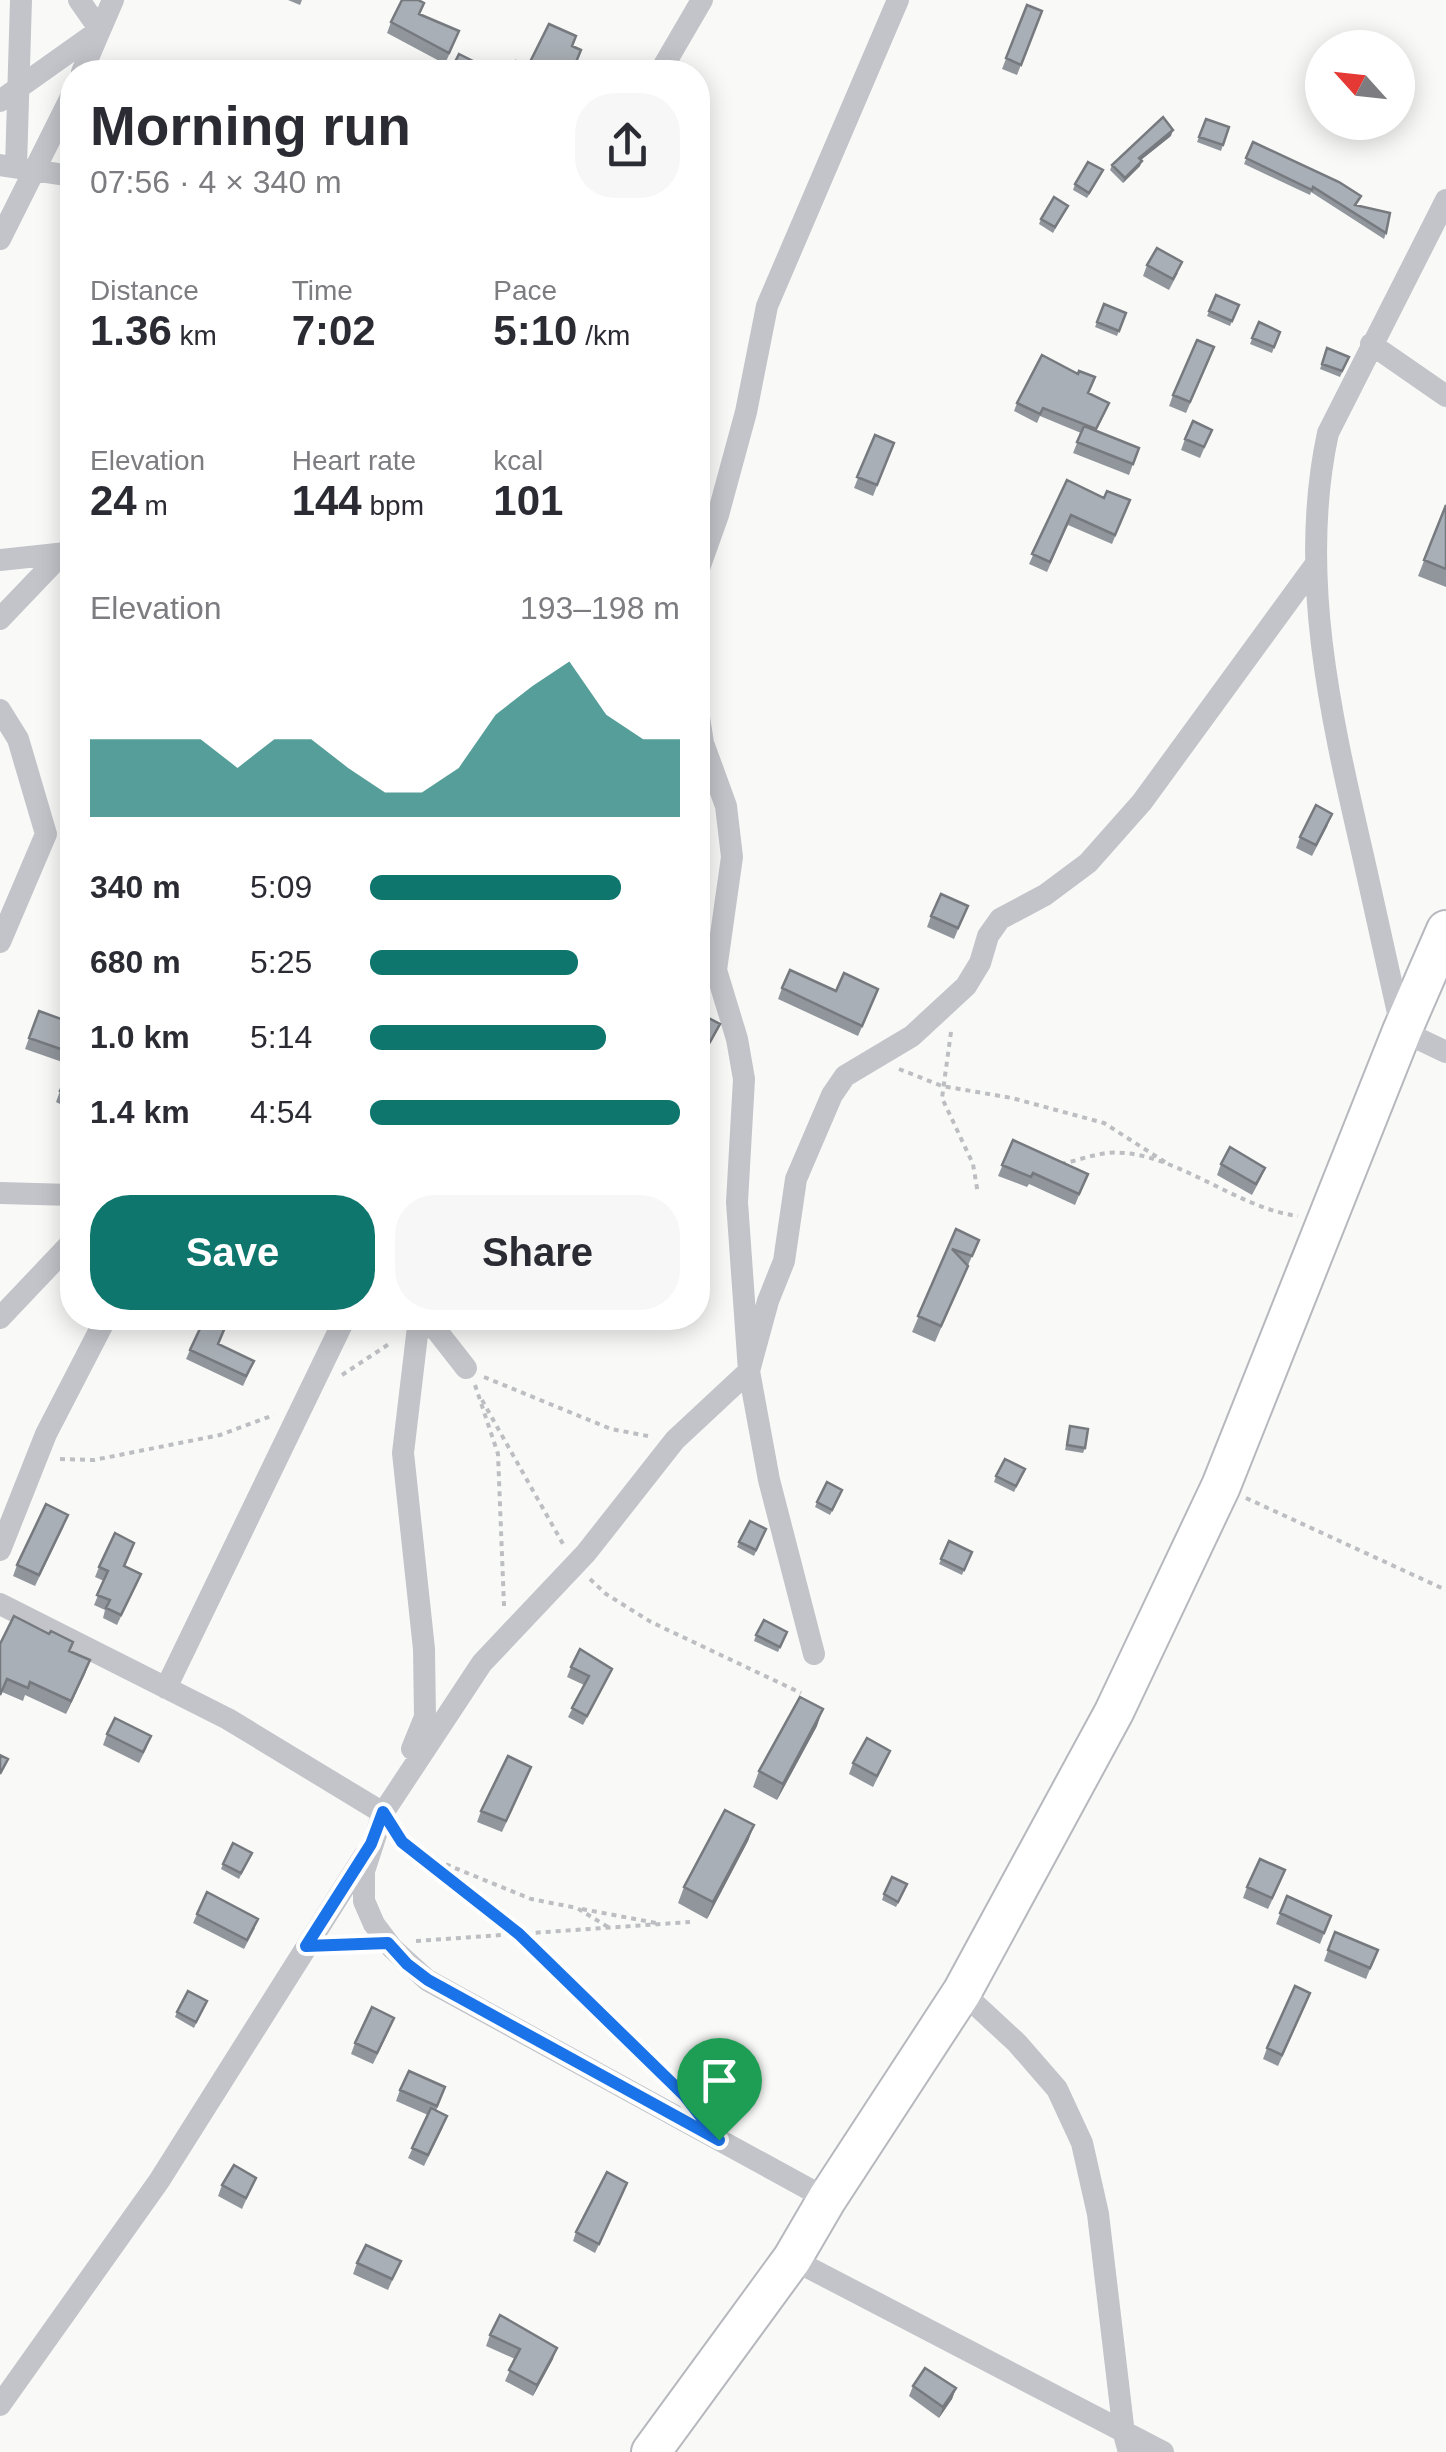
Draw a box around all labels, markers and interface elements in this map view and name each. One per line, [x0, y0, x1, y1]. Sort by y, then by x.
north arrow [1305, 30, 1415, 140]
map controls [1305, 30, 1415, 140]
button: share [575, 93, 680, 198]
text: Morning run [90, 95, 411, 157]
text: 07:56 · 4 × 340 m [90, 164, 342, 200]
text: Distance [90, 275, 199, 306]
text: Time [292, 275, 353, 306]
text: Pace [493, 275, 557, 306]
text: 1.36 [90, 307, 172, 354]
text: 7:02 [292, 307, 376, 354]
text: 5:10 [493, 307, 577, 354]
text: km [172, 320, 217, 351]
text: /km [577, 320, 630, 351]
text: Elevation [90, 445, 205, 476]
text: Heart rate [292, 445, 416, 476]
text: kcal [493, 445, 543, 476]
text: 24 [90, 477, 137, 524]
text: 144 [292, 477, 362, 524]
text: 101 [493, 477, 563, 524]
text: m [137, 490, 168, 521]
text: bpm [362, 490, 424, 521]
text: Elevation [90, 590, 222, 626]
text: 193–198 m [520, 590, 680, 626]
text: 340 m [90, 869, 181, 905]
text: 5:09 [250, 869, 312, 905]
text: 680 m [90, 944, 181, 980]
text: 5:25 [250, 944, 312, 980]
text: 1.0 km [90, 1019, 190, 1055]
text: 5:14 [250, 1019, 312, 1055]
text: 1.4 km [90, 1094, 190, 1130]
text: 4:54 [250, 1094, 312, 1130]
button: Save [90, 1195, 375, 1310]
button: Share [395, 1195, 680, 1310]
pin [677, 2038, 762, 2141]
icon: arrive [692, 2053, 747, 2108]

